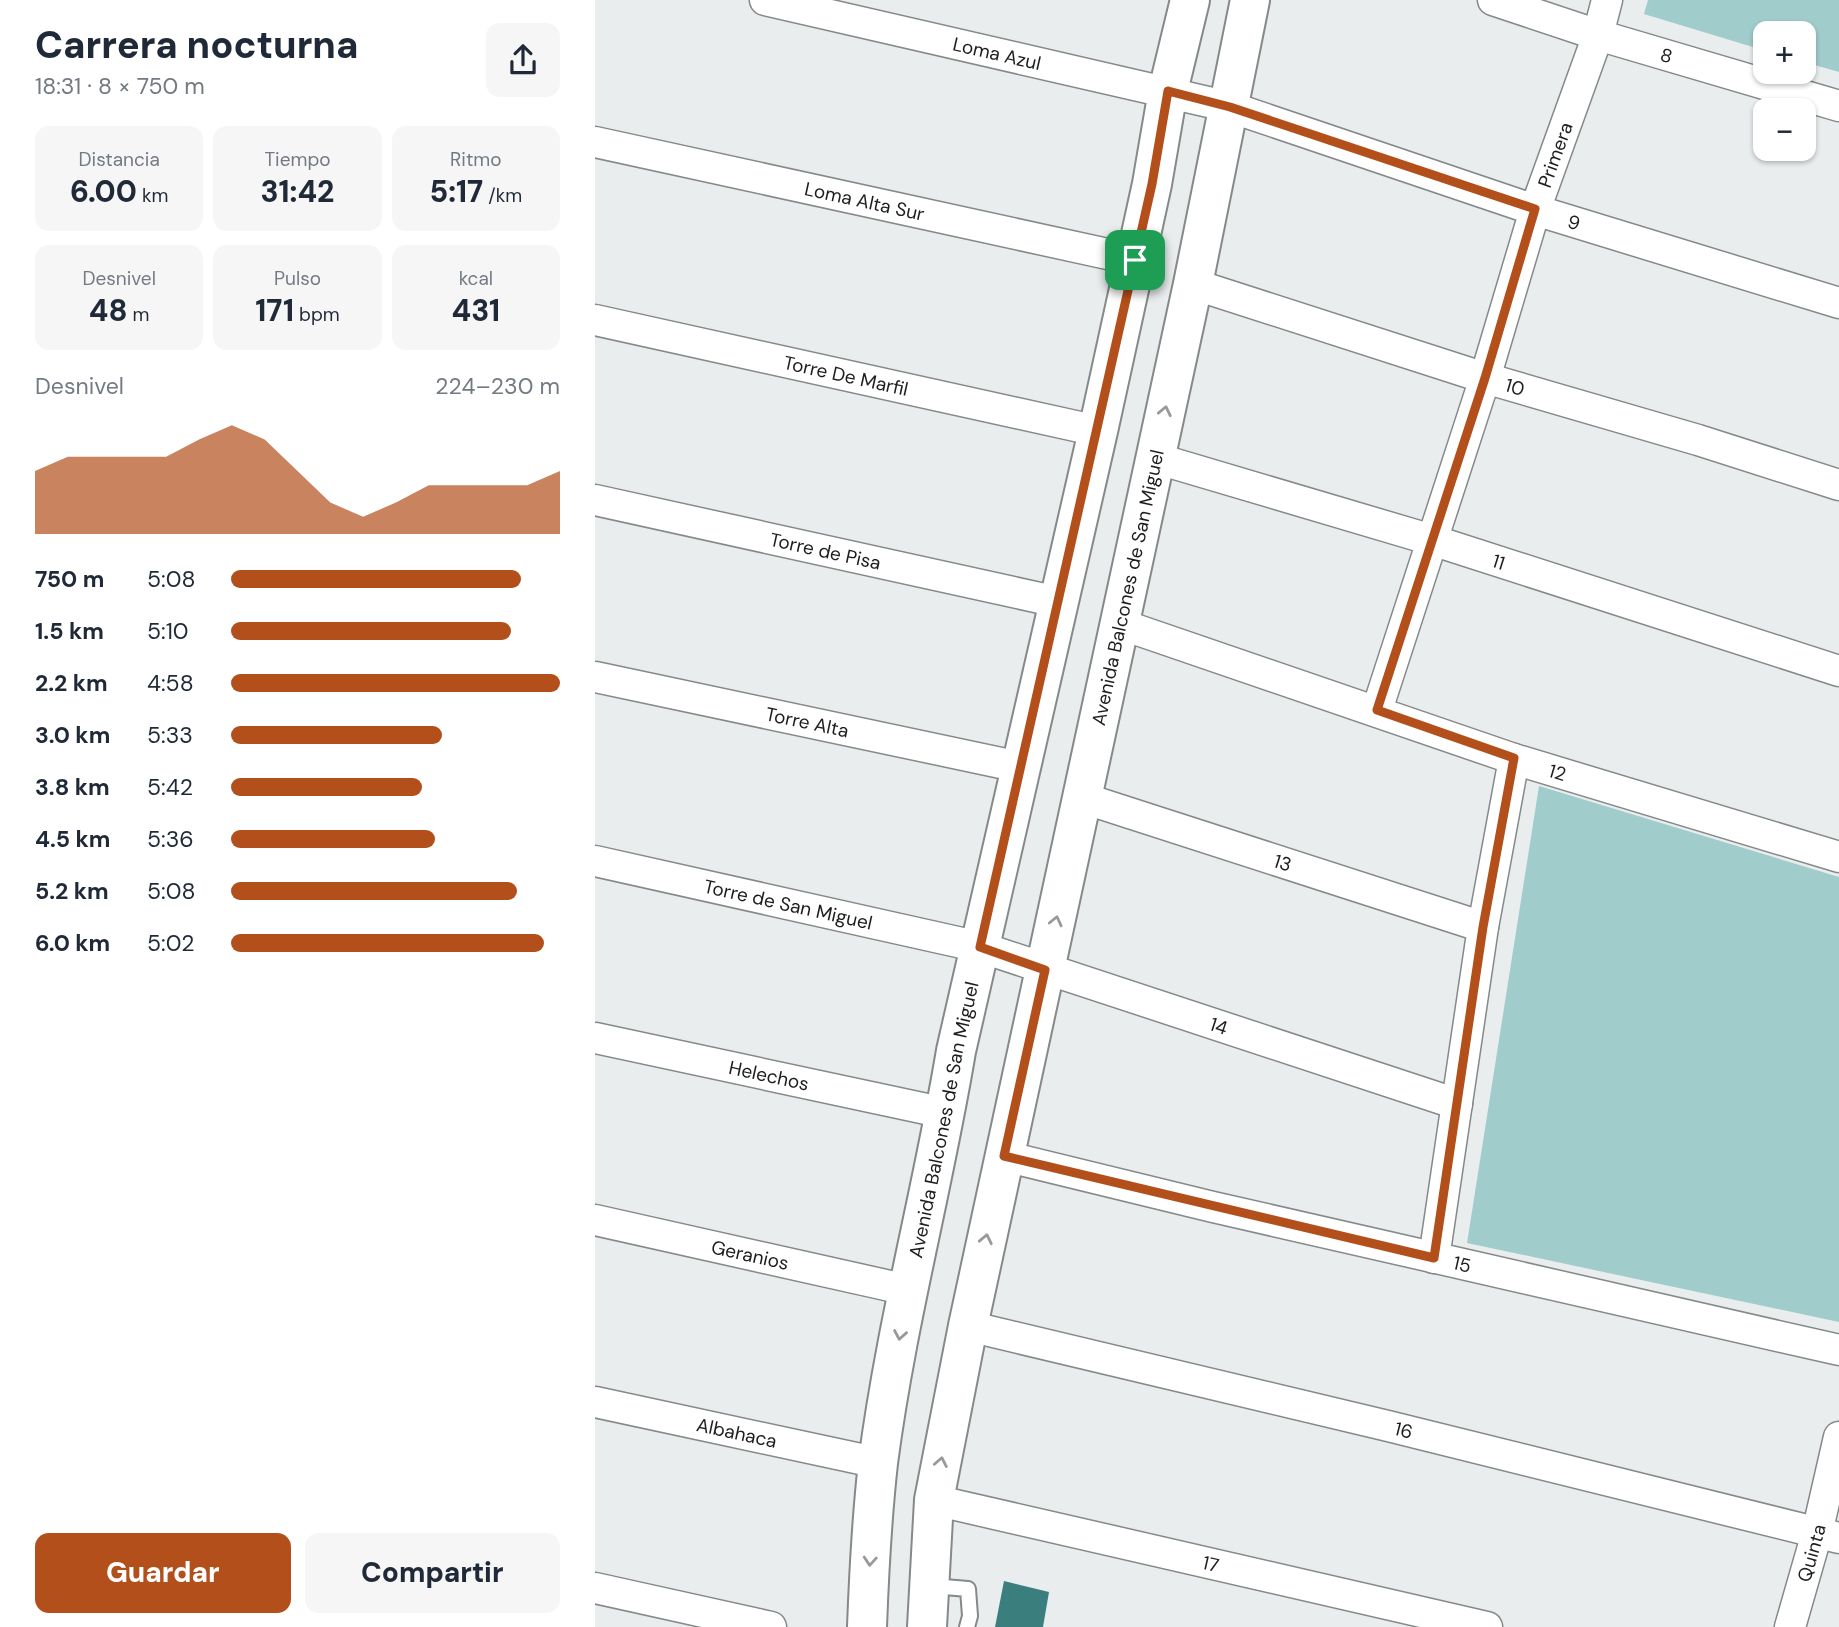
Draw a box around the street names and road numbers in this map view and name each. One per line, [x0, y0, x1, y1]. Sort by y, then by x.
street label: Loma Azul [950, 31, 1043, 76]
street label: 8 [1657, 42, 1675, 69]
street label: Primera [1532, 119, 1578, 191]
street label: Loma Alta Sur [802, 176, 927, 226]
street label: 9 [1565, 208, 1583, 236]
street label: Torre De Marfil [781, 349, 911, 401]
street label: 10 [1502, 372, 1528, 401]
street label: Avenida Balcones de San Miguel [1086, 447, 1169, 728]
street label: Torre de Pisa [768, 526, 883, 575]
street label: 11 [1489, 548, 1508, 575]
street label: Torre Alta [763, 701, 851, 743]
street label: 12 [1546, 758, 1569, 787]
street label: 13 [1271, 848, 1295, 877]
street label: Torre de San Miguel [702, 873, 875, 935]
street label: Avenida Balcones de San Miguel [903, 979, 984, 1260]
street label: 14 [1207, 1011, 1231, 1040]
street label: Helechos [727, 1055, 811, 1096]
street label: Geranios [709, 1234, 791, 1276]
street label: 15 [1451, 1250, 1474, 1278]
street label: Albahaca [694, 1412, 779, 1453]
street label: 16 [1392, 1416, 1415, 1444]
street label: Quinta [1791, 1522, 1831, 1585]
street label: 17 [1200, 1550, 1221, 1578]

